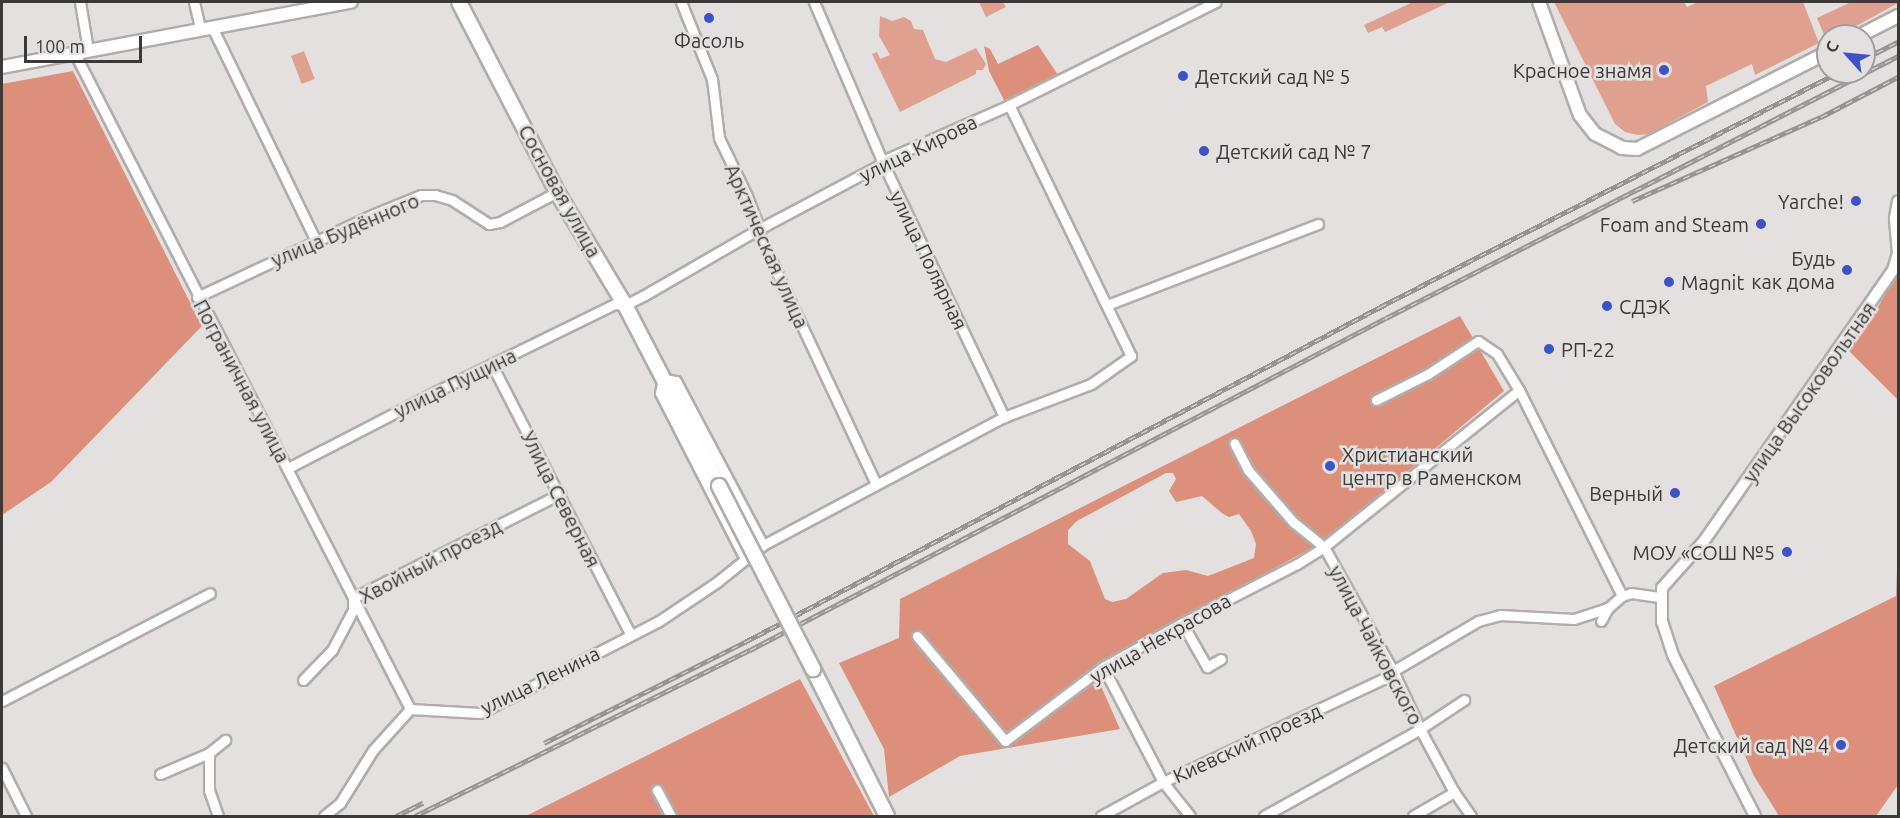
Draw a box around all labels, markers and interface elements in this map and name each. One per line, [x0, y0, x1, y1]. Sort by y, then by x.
marker: Фасоль [702, 11, 716, 25]
scale bar [27, 24, 146, 62]
north arrow [1816, 24, 1876, 84]
place label: Фасоль [674, 28, 744, 52]
text: 100 m [35, 36, 85, 56]
text: С [1821, 38, 1842, 55]
place label: Красное знамя [1513, 58, 1652, 82]
marker: Красное знамя [1657, 63, 1671, 77]
place label: Детский сад № 5 [1195, 64, 1350, 88]
marker: Детский сад № 5 [1176, 69, 1190, 83]
street label: улица Кирова [855, 109, 981, 187]
street label: Сосновая улица [514, 120, 606, 262]
place label: Детский сад № 7 [1216, 139, 1371, 163]
marker: Детский сад № 7 [1197, 144, 1211, 158]
street label: Арктическая улица [720, 160, 814, 332]
street label: улица Полярная [885, 187, 973, 333]
street label: улица Будённого [267, 188, 423, 272]
place label: Yarche! [1778, 189, 1844, 213]
marker: Yarche! [1849, 194, 1863, 208]
place label: Foam and Steam [1600, 212, 1749, 236]
marker: Foam and Steam [1754, 217, 1768, 231]
place label: Будь как дома [1751, 246, 1835, 293]
marker: Будь как дома [1840, 263, 1854, 277]
place label: Magnit [1681, 270, 1744, 294]
marker: Magnit [1662, 275, 1676, 289]
place label: СДЭК [1619, 294, 1670, 318]
street label: Пограничная улица [189, 295, 295, 467]
street label: улица Высоковольтная [1737, 297, 1881, 487]
marker: СДЭК [1600, 299, 1614, 313]
place label: РП-22 [1561, 337, 1615, 361]
marker: РП-22 [1542, 342, 1556, 356]
street label: улица Пущина [390, 343, 520, 423]
street label: Улица Северная [516, 427, 606, 571]
place label: Христианский центр в Раменском [1342, 442, 1522, 489]
marker: Христианский центр в Раменском [1323, 459, 1337, 473]
place label: Верный [1589, 481, 1663, 505]
marker: Верный [1668, 486, 1682, 500]
street label: Хвойный проезд [355, 514, 505, 608]
place label: МОУ «СОШ №5 [1632, 540, 1775, 564]
marker: МОУ «СОШ №5 [1780, 545, 1794, 559]
street label: улица Чайковского [1324, 561, 1428, 729]
street label: улица Некрасова [1085, 588, 1235, 688]
street label: улица Ленина [476, 641, 604, 719]
street label: Киевский проезд [1169, 698, 1325, 788]
place label: Детский сад № 4 [1674, 733, 1829, 757]
marker: Детский сад № 4 [1834, 738, 1848, 752]

